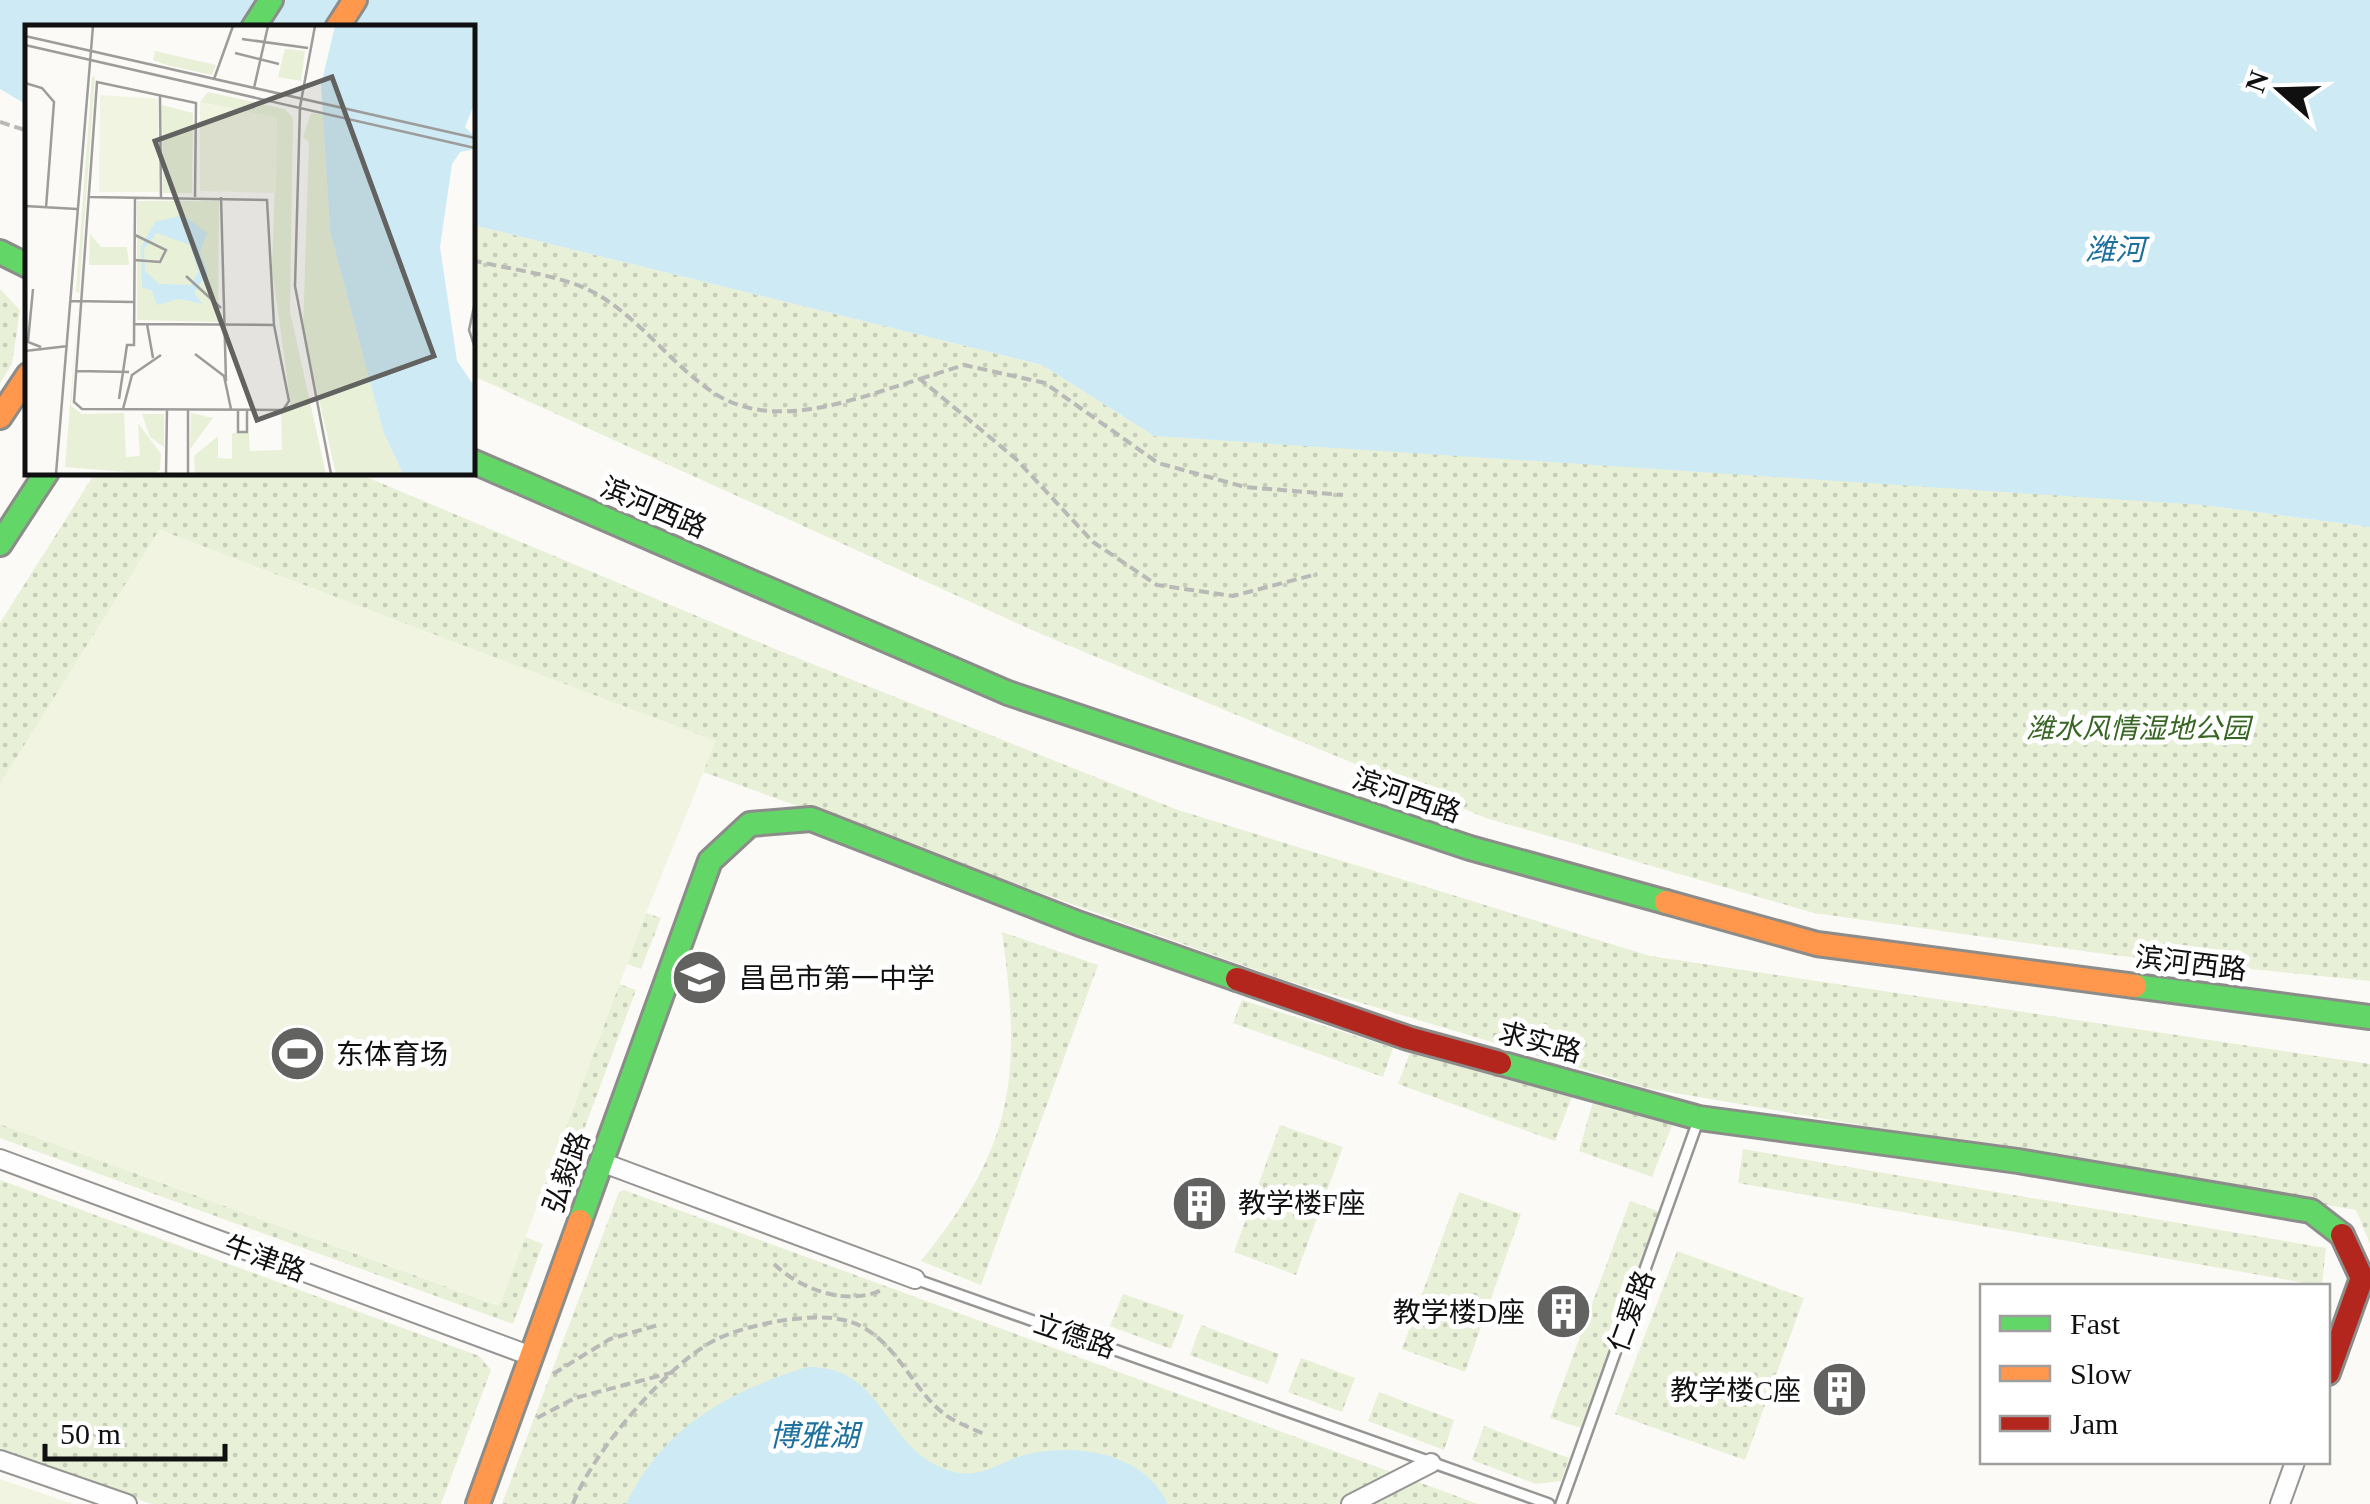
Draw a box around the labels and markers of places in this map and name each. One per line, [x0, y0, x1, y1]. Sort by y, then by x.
school or university icon: 昌邑市第一中学 [670, 948, 730, 1008]
place label: 昌邑市第一中学 [739, 963, 935, 994]
sports icon: 东体育场 [267, 1024, 327, 1084]
place label: 东体育场 [336, 1039, 448, 1070]
building icon: 教学楼F座 [1169, 1173, 1229, 1233]
place label: 教学楼F座 [1238, 1188, 1366, 1219]
building icon: 教学楼D座 [1534, 1282, 1594, 1342]
place label: 教学楼D座 [1393, 1297, 1525, 1328]
building icon: 教学楼C座 [1810, 1360, 1870, 1420]
place label: 教学楼C座 [1670, 1375, 1801, 1406]

